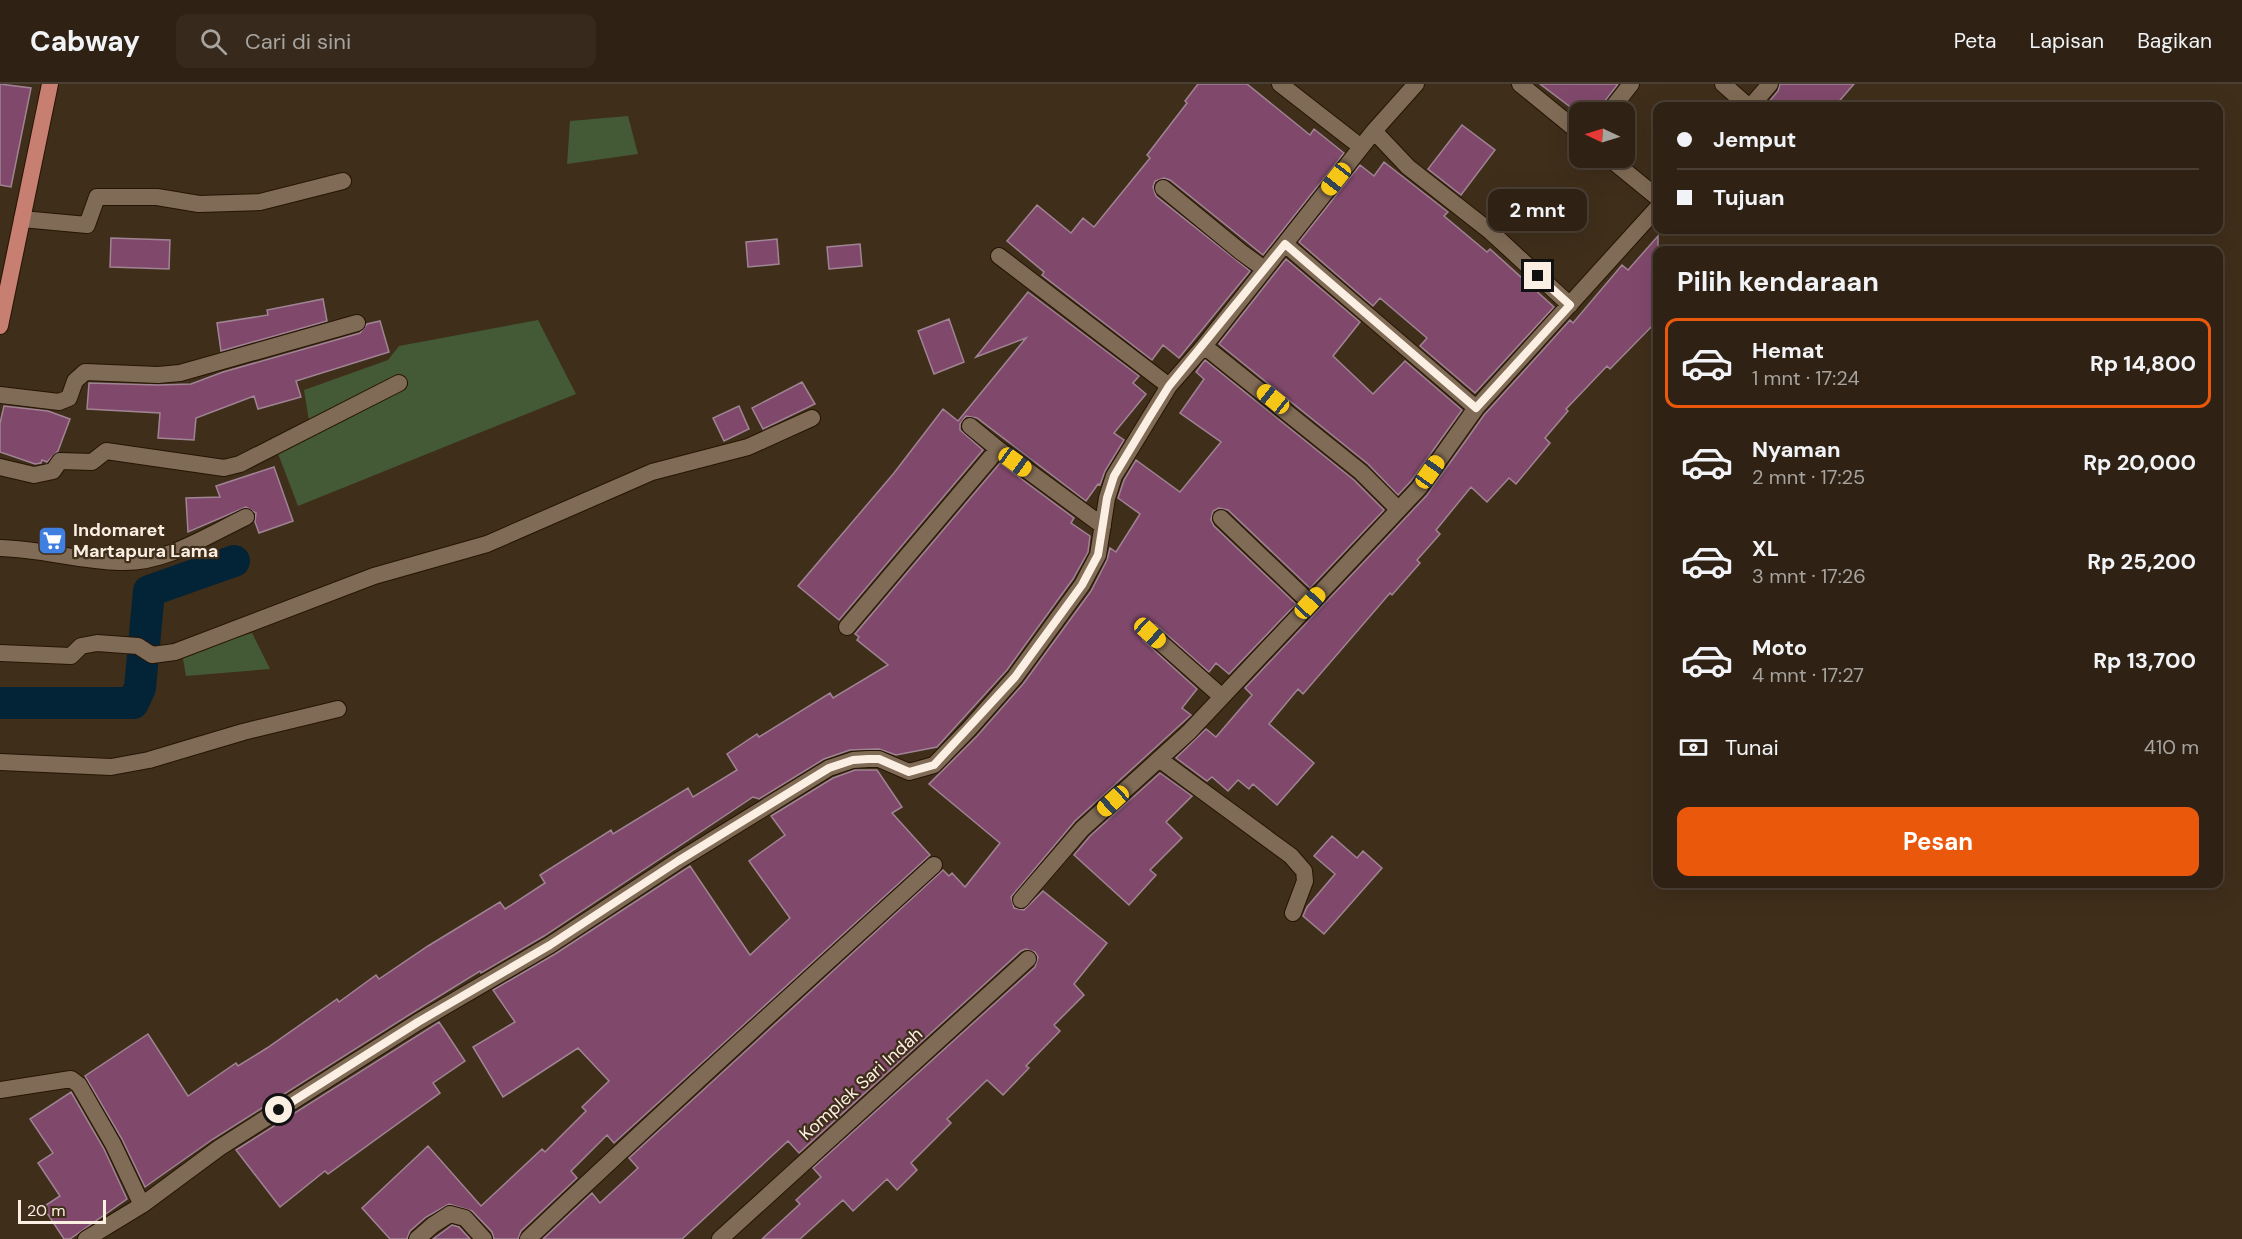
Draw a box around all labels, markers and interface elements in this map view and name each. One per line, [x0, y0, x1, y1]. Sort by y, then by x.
search box [176, 14, 596, 68]
text: Cabway [30, 23, 140, 60]
icon: search [197, 25, 230, 58]
text: Cari di sini [245, 27, 351, 56]
text: Peta [1954, 27, 1996, 55]
text: Lapisan [2029, 27, 2104, 55]
text: Bagikan [2137, 27, 2212, 55]
north arrow [1569, 102, 1635, 168]
map controls [1569, 102, 1635, 168]
text: Jemput [1713, 125, 1796, 154]
car [1318, 159, 1354, 199]
text: Tujuan [1713, 183, 1785, 212]
callout: 2 mnt [1488, 189, 1588, 231]
text: 2 mnt [1509, 197, 1566, 223]
route end [1524, 262, 1551, 289]
text: Pilih kendaraan [1677, 264, 1879, 299]
icon: car [1680, 336, 1734, 390]
text: Hemat [1752, 336, 1824, 365]
text: Rp 14,800 [2090, 349, 2196, 378]
text: 1 mnt · 17:24 [1752, 365, 1860, 391]
car [1253, 381, 1293, 417]
icon: car [1680, 435, 1734, 489]
text: Nyaman [1752, 435, 1841, 464]
car [995, 444, 1035, 480]
text: Rp 20,000 [2083, 448, 2196, 477]
car [1412, 452, 1448, 492]
text: 2 mnt · 17:25 [1752, 464, 1865, 490]
place label: Indomaret Martapura Lama [73, 518, 218, 563]
supermarket icon: Indomaret Martapura Lama [36, 524, 68, 556]
icon: car [1680, 534, 1734, 588]
text: XL [1752, 534, 1779, 563]
text: Rp 25,200 [2087, 547, 2196, 576]
text: 3 mnt · 17:26 [1752, 563, 1866, 589]
car [1291, 584, 1329, 622]
car [1131, 614, 1169, 652]
icon: car [1680, 633, 1734, 687]
text: Moto [1752, 633, 1807, 662]
text: Rp 13,700 [2093, 646, 2196, 675]
text: 4 mnt · 17:27 [1752, 662, 1864, 688]
icon: cash [1677, 731, 1710, 764]
text: Tunai [1725, 733, 1779, 762]
text: 410 m [2144, 734, 2199, 760]
car [1094, 782, 1132, 820]
button: Pesan [1677, 807, 2199, 876]
street label: Komplek Sari Indah [794, 1022, 928, 1146]
route start [265, 1096, 292, 1123]
scale bar [18, 1197, 106, 1224]
text: 20 m [27, 1200, 66, 1221]

